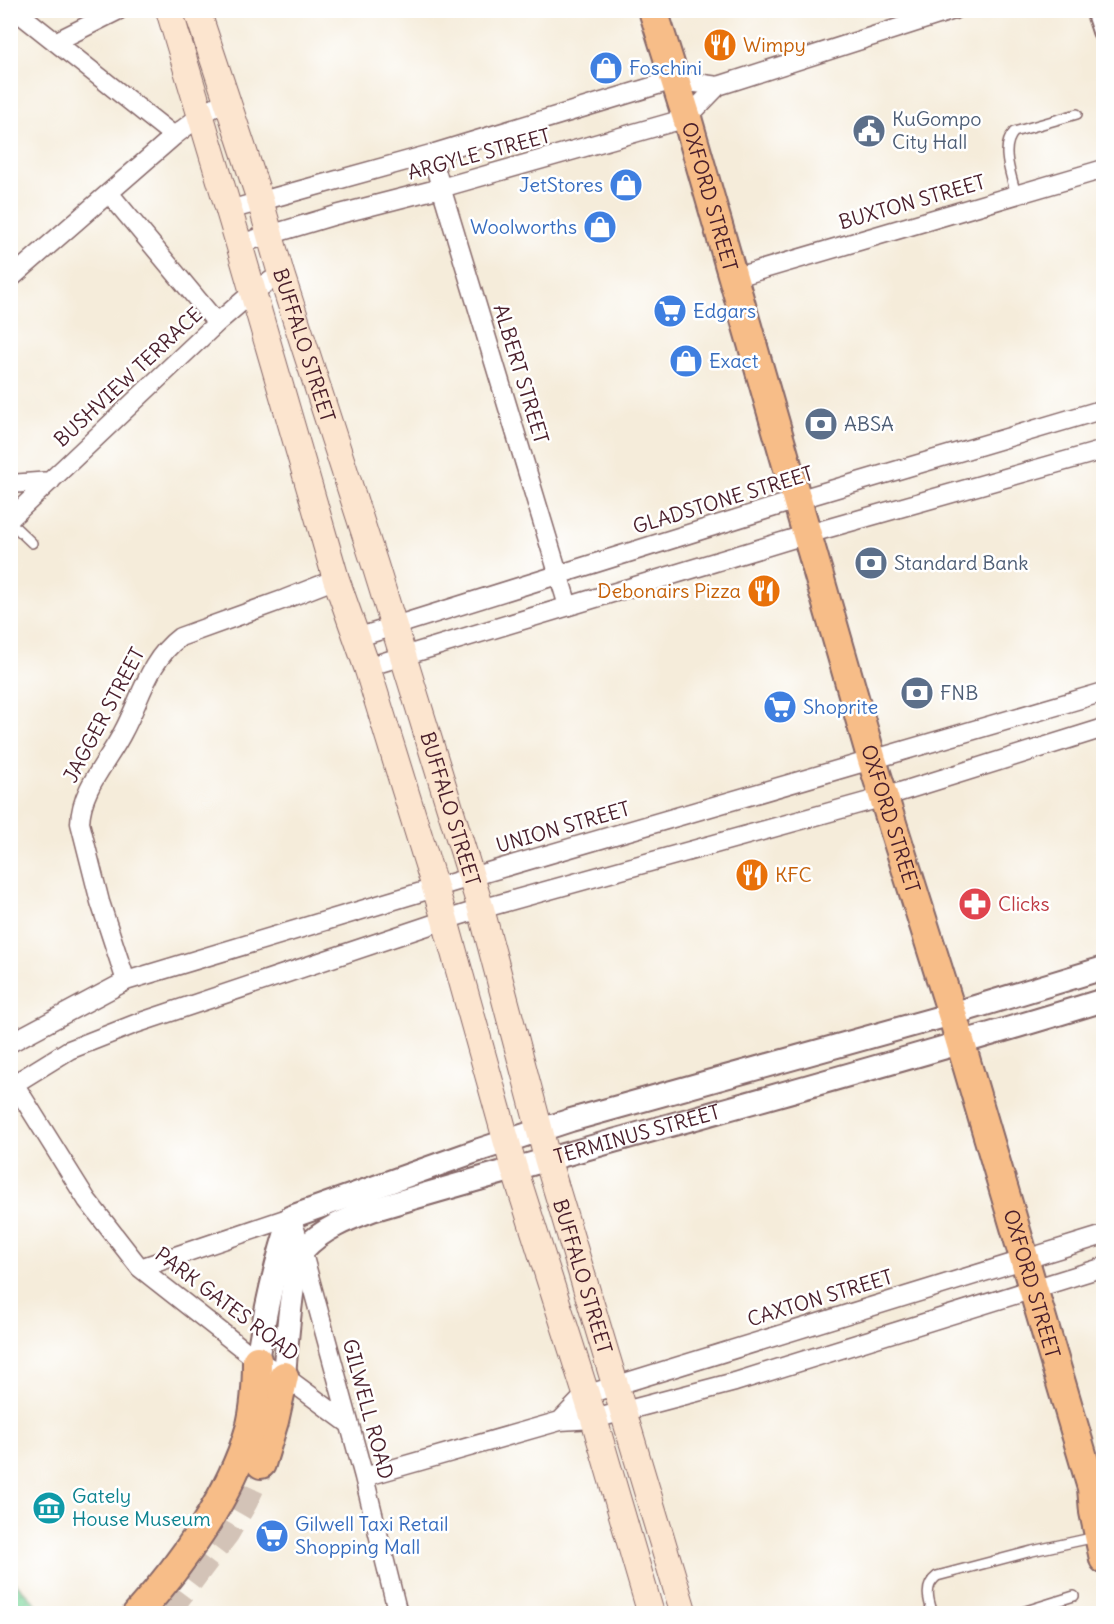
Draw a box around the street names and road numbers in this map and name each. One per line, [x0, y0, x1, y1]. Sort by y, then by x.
street label: OXFORD STREET [677, 119, 743, 274]
street label: ARGYLE STREET [405, 122, 553, 185]
street label: BUXTON STREET [836, 169, 988, 234]
street label: BUFFALO STREET [268, 265, 341, 425]
street label: ALBERT STREET [488, 301, 555, 446]
street label: BUSHVIEW TERRACE [48, 302, 207, 452]
street label: GLADSTONE STREET [630, 460, 816, 539]
street label: JAGGER STREET [57, 643, 150, 787]
street label: BUFFALO STREET [415, 729, 486, 889]
street label: OXFORD STREET [856, 742, 926, 896]
street label: UNION STREET [493, 795, 633, 858]
street label: TERMINUS STREET [551, 1099, 723, 1169]
street label: BUFFALO STREET [548, 1196, 618, 1356]
street label: OXFORD STREET [998, 1206, 1066, 1361]
street label: PARK GATES ROAD [150, 1241, 304, 1366]
street label: CAXTON STREET [744, 1264, 896, 1331]
street label: GILWELL ROAD [338, 1336, 399, 1482]

